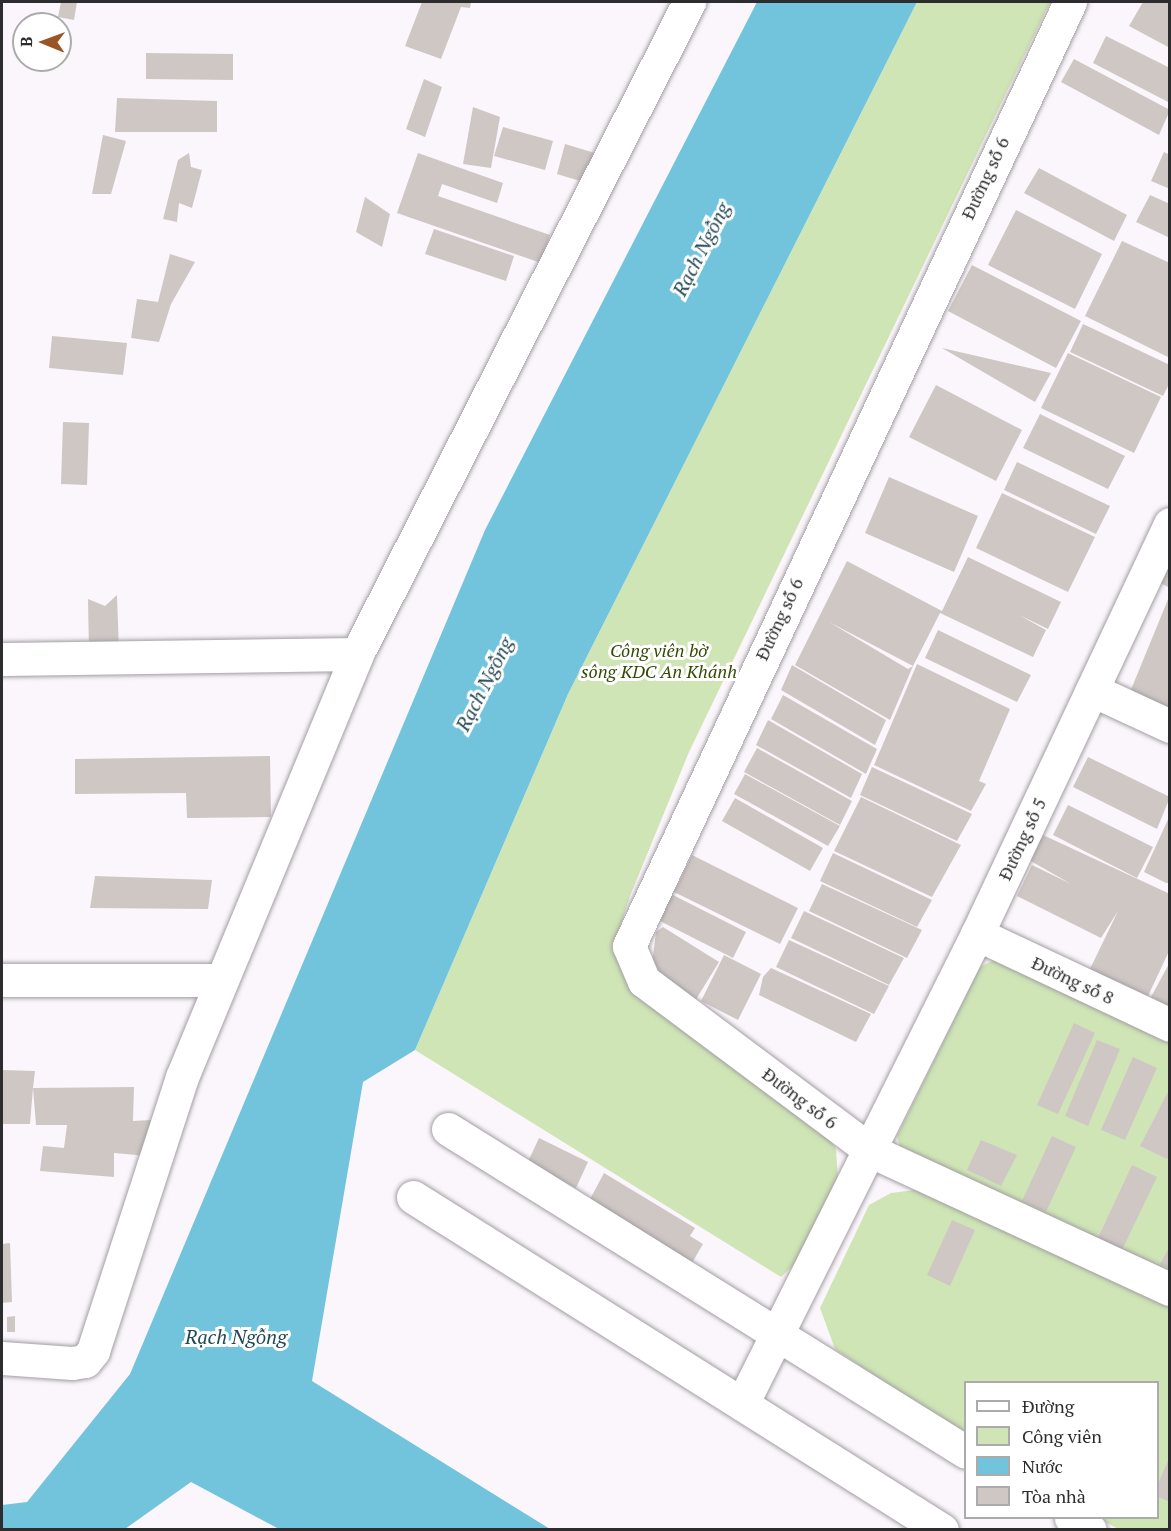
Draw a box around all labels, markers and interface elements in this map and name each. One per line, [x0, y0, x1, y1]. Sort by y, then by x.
north arrow [12, 12, 72, 72]
text: B [15, 36, 37, 47]
street label: Đường số 6 [957, 133, 1013, 223]
water label: Rạch Ngỗng [667, 198, 735, 300]
street label: Đường số 6 [751, 574, 807, 664]
water label: Rạch Ngỗng [450, 633, 518, 735]
park label: Công viên bờ sông KDC An Khánh [581, 640, 737, 682]
street label: Đường số 5 [994, 794, 1050, 884]
street label: Đường số 8 [1028, 952, 1118, 1008]
street label: Đường số 6 [758, 1063, 842, 1133]
water label: Rạch Ngỗng [185, 1324, 287, 1348]
legend [964, 1381, 1159, 1519]
text: Đường [1022, 1394, 1074, 1418]
text: Công viên [1022, 1424, 1102, 1448]
text: Nước [1022, 1454, 1063, 1478]
text: Tòa nhà [1022, 1484, 1086, 1508]

